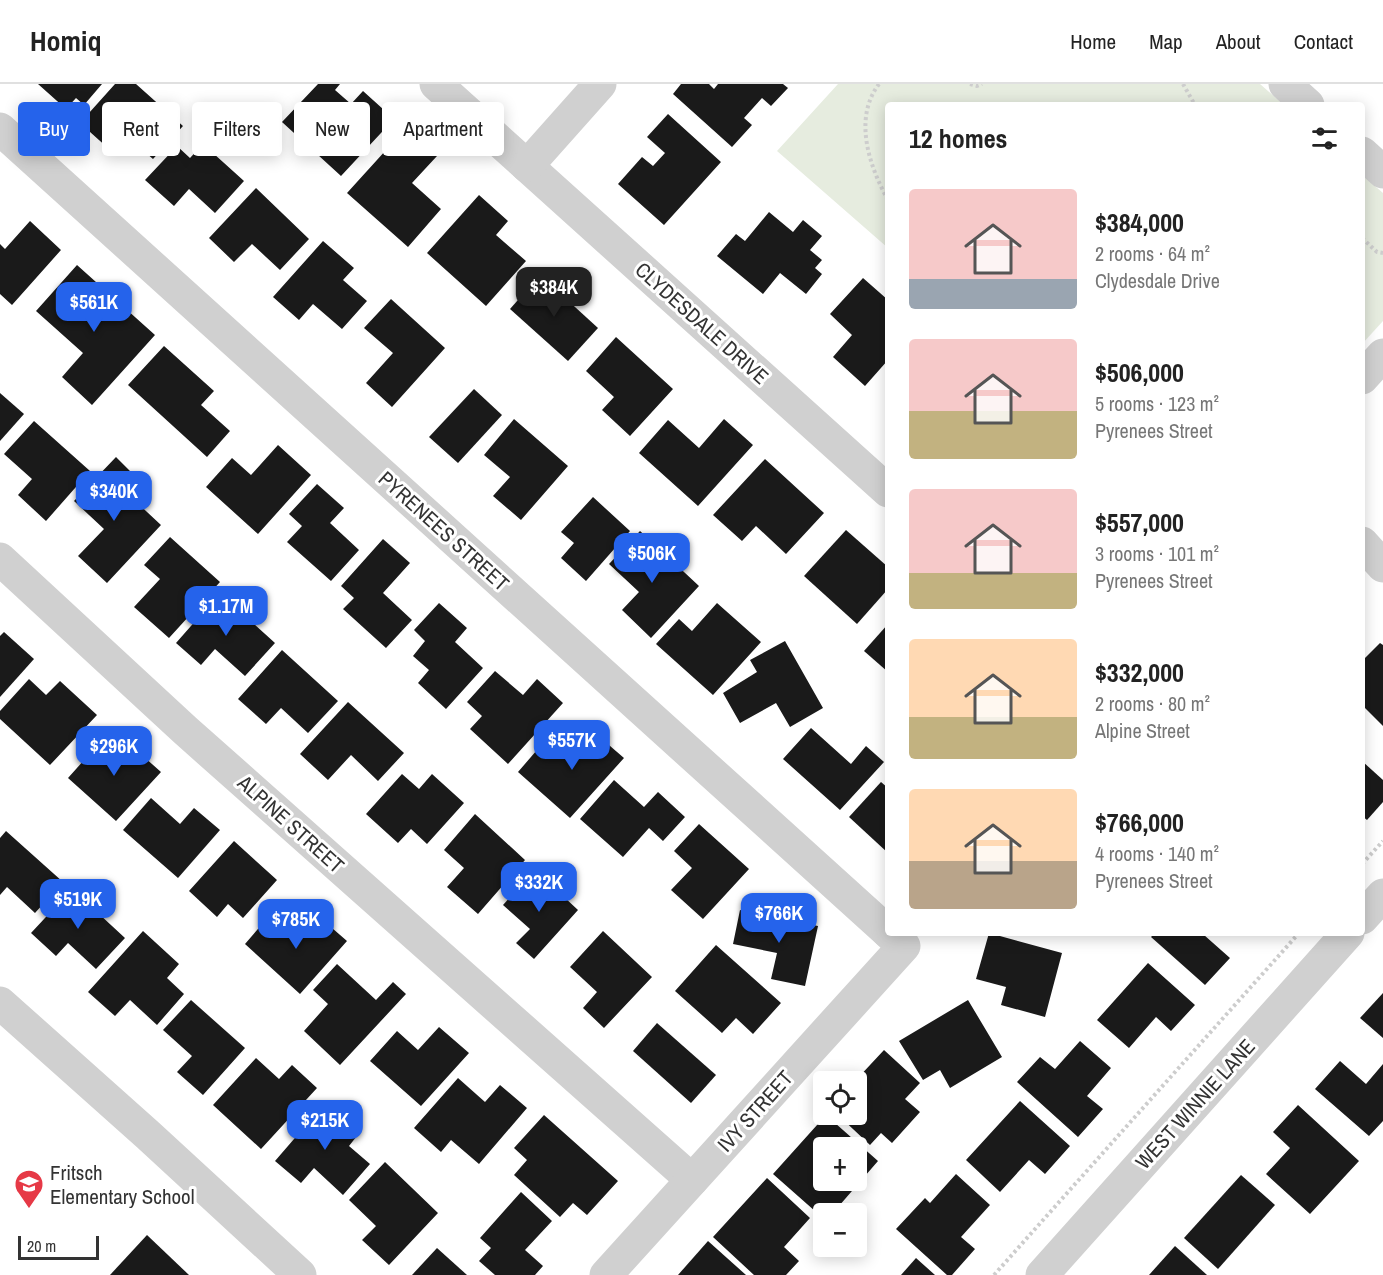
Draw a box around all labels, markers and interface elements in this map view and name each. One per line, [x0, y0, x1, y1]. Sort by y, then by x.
text: Homiq [30, 22, 101, 60]
text: Home [1070, 27, 1116, 56]
text: Map [1149, 27, 1183, 56]
text: About [1216, 27, 1261, 56]
text: Contact [1294, 27, 1353, 56]
chip: Buy [18, 102, 90, 156]
chip: Rent [102, 102, 180, 156]
chip: Filters [192, 102, 282, 156]
chip: New [294, 102, 370, 156]
chip: Apartment [382, 102, 504, 156]
text: 12 homes [909, 121, 1007, 156]
icon: filters [1308, 122, 1341, 155]
text: $384,000 [1095, 205, 1184, 240]
icon: home [957, 213, 1029, 285]
text: 2 rooms · 64 m² [1095, 240, 1210, 267]
street label: CLYDESDALE DRIVE [629, 255, 775, 391]
pin: $384K [512, 267, 596, 318]
text: Clydesdale Drive [1095, 267, 1220, 294]
text: $384K [530, 273, 578, 300]
pin: $561K [52, 282, 136, 333]
text: $561K [70, 288, 118, 315]
text: $506,000 [1095, 355, 1184, 390]
icon: home [957, 363, 1029, 435]
text: 5 rooms · 123 m² [1095, 390, 1219, 417]
text: Pyrenees Street [1095, 417, 1213, 444]
street label: PYRENEES STREET [372, 465, 516, 598]
pin: $340K [72, 471, 156, 522]
text: $340K [90, 477, 138, 504]
text: $557,000 [1095, 505, 1184, 540]
icon: home [957, 513, 1029, 585]
pin: $506K [610, 533, 694, 584]
text: $506K [628, 539, 676, 566]
text: 3 rooms · 101 m² [1095, 540, 1219, 567]
text: Pyrenees Street [1095, 567, 1213, 594]
pin: $1.17M [177, 586, 275, 637]
text: $1.17M [199, 592, 253, 619]
text: $332,000 [1095, 655, 1184, 690]
icon: home [957, 663, 1029, 735]
text: 2 rooms · 80 m² [1095, 690, 1210, 717]
text: Alpine Street [1095, 717, 1190, 744]
pin: $557K [530, 720, 614, 771]
pin: $296K [72, 726, 156, 777]
text: $557K [548, 726, 596, 753]
text: $296K [90, 732, 138, 759]
street label: ALPINE STREET [231, 768, 351, 880]
text: $766,000 [1095, 805, 1184, 840]
icon: home [957, 813, 1029, 885]
text: 4 rooms · 140 m² [1095, 840, 1219, 867]
pin: $332K [497, 862, 581, 913]
text: Pyrenees Street [1095, 867, 1213, 894]
text: $332K [515, 868, 563, 895]
pin: $519K [36, 879, 120, 930]
text: $519K [54, 885, 102, 912]
pin: $766K [737, 893, 821, 944]
pin: $785K [254, 899, 338, 950]
text: $766K [755, 899, 803, 926]
text: $785K [272, 905, 320, 932]
street label: WEST WINNIE LANE [1129, 1033, 1261, 1175]
street label: IVY STREET [711, 1064, 800, 1158]
map controls [813, 1071, 867, 1257]
button: locate [813, 1071, 867, 1125]
pin: $215K [283, 1100, 367, 1151]
text: $215K [301, 1106, 349, 1133]
button: + [813, 1137, 867, 1191]
place label: Fritsch Elementary School [50, 1158, 195, 1211]
school or university icon: Fritsch Elementary School [13, 1168, 45, 1210]
button: − [813, 1203, 867, 1257]
scale bar [18, 1233, 99, 1260]
text: 20 m [27, 1235, 56, 1257]

